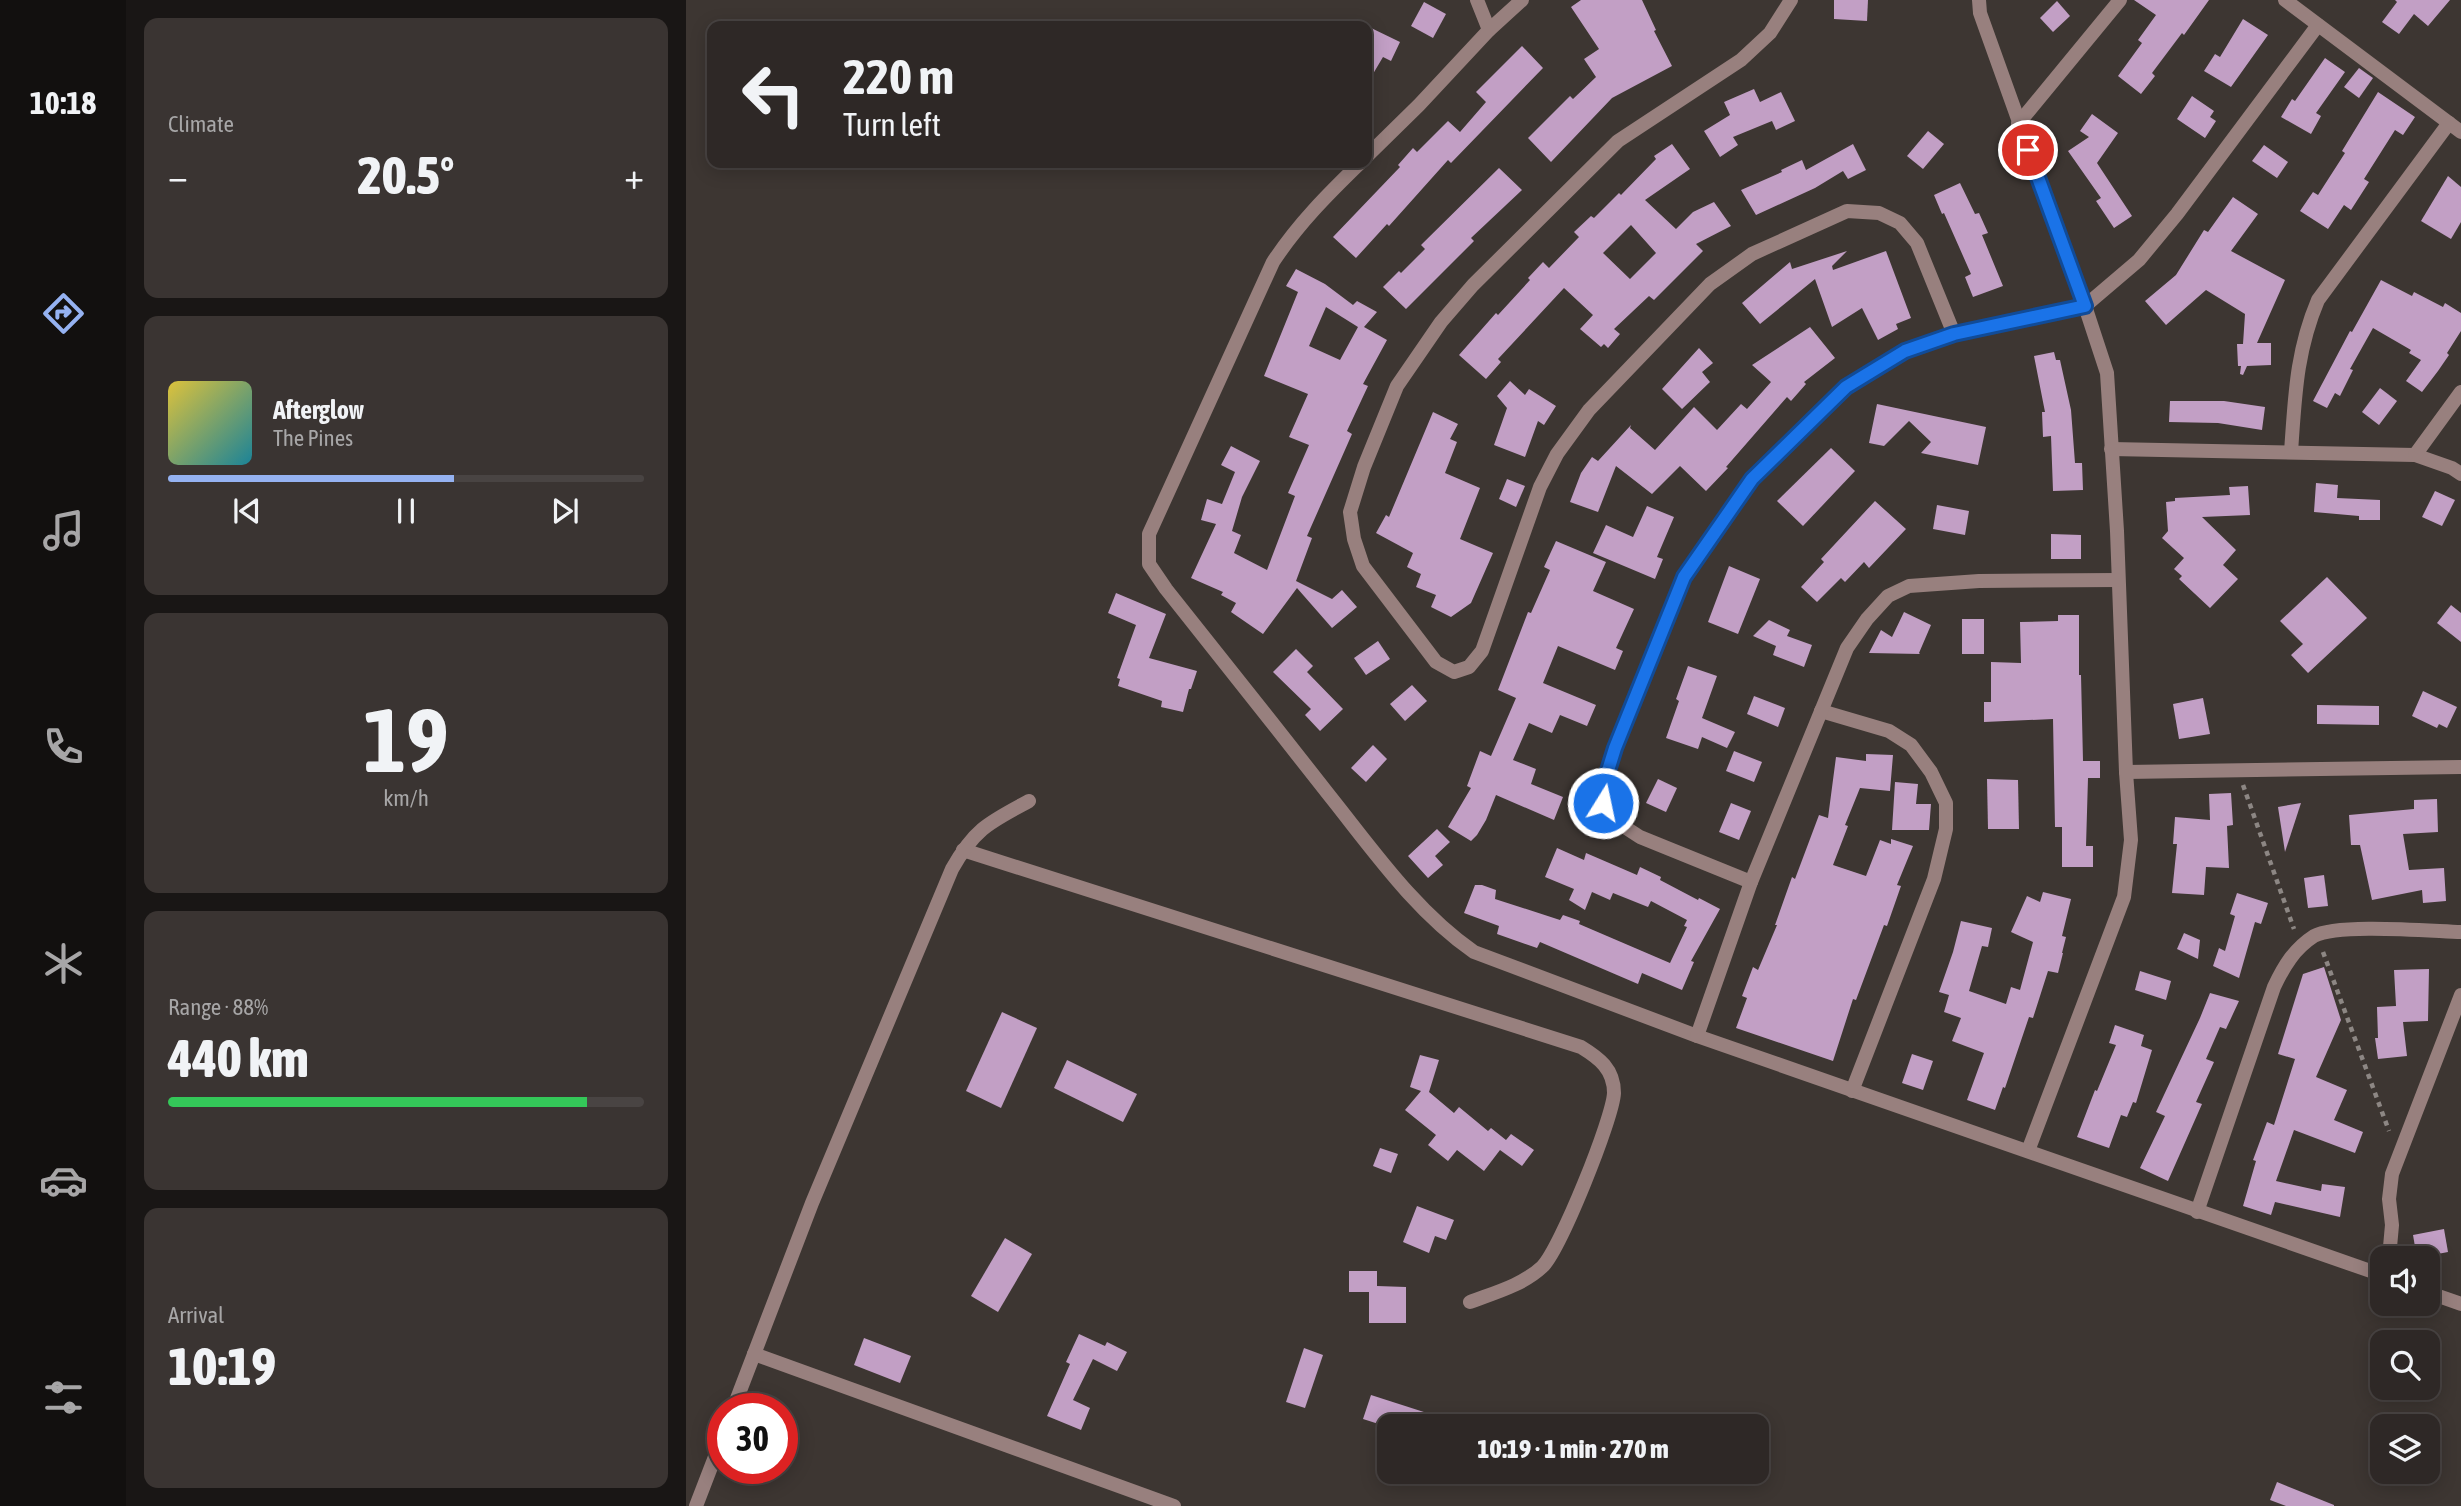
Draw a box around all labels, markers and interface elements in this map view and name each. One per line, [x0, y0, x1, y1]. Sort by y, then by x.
text: 220 m [843, 48, 954, 104]
icon: left [728, 49, 819, 140]
text: 10:18 [30, 84, 96, 121]
text: Turn left [843, 106, 941, 143]
text: Climate [168, 111, 234, 137]
pin [1998, 120, 2058, 180]
icon: arrive [2009, 131, 2047, 169]
text: 20.5° [358, 145, 454, 205]
text: − [168, 154, 188, 197]
text: + [624, 154, 644, 197]
icon: directions [39, 289, 88, 338]
text: Afterglow [273, 395, 364, 425]
text: The Pines [273, 425, 353, 451]
icon: previous [228, 492, 266, 530]
icon: pause [387, 492, 425, 530]
icon: next [546, 492, 584, 530]
icon: music [39, 506, 88, 555]
text: 19 [363, 687, 449, 791]
icon: phone [39, 722, 88, 771]
position arrow [1566, 766, 1640, 840]
text: km/h [383, 785, 429, 811]
icon: climate [39, 939, 88, 988]
text: Range · 88% [168, 994, 268, 1020]
text: 440 km [168, 1028, 309, 1088]
icon: car [39, 1156, 88, 1205]
map controls [2370, 1246, 2440, 1484]
button: sound [2370, 1246, 2440, 1316]
text: Arrival [168, 1302, 224, 1328]
button: search [2370, 1330, 2440, 1400]
text: 10:19 [168, 1336, 276, 1396]
icon: filters [39, 1373, 88, 1422]
speed limit sign: 30 [707, 1393, 798, 1484]
button: layers [2370, 1414, 2440, 1484]
text: 10:19 · 1 min · 270 m [1477, 1434, 1669, 1464]

